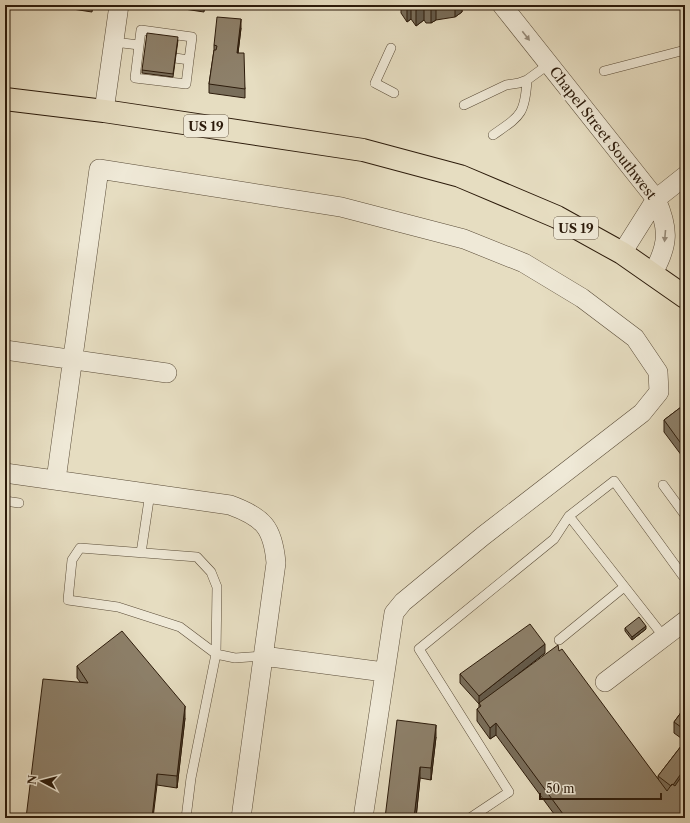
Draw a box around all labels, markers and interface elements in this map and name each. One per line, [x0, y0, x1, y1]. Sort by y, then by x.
one-way arrow [522, 30, 530, 41]
street label: Chapel Street Southwest [546, 63, 661, 203]
road number: US 19 [184, 115, 228, 137]
road number: US 19 [554, 217, 598, 239]
one-way arrow [662, 230, 669, 242]
north arrow [22, 761, 62, 801]
text: N [25, 774, 40, 785]
scale bar [540, 775, 661, 801]
text: 50 m [546, 781, 575, 796]

